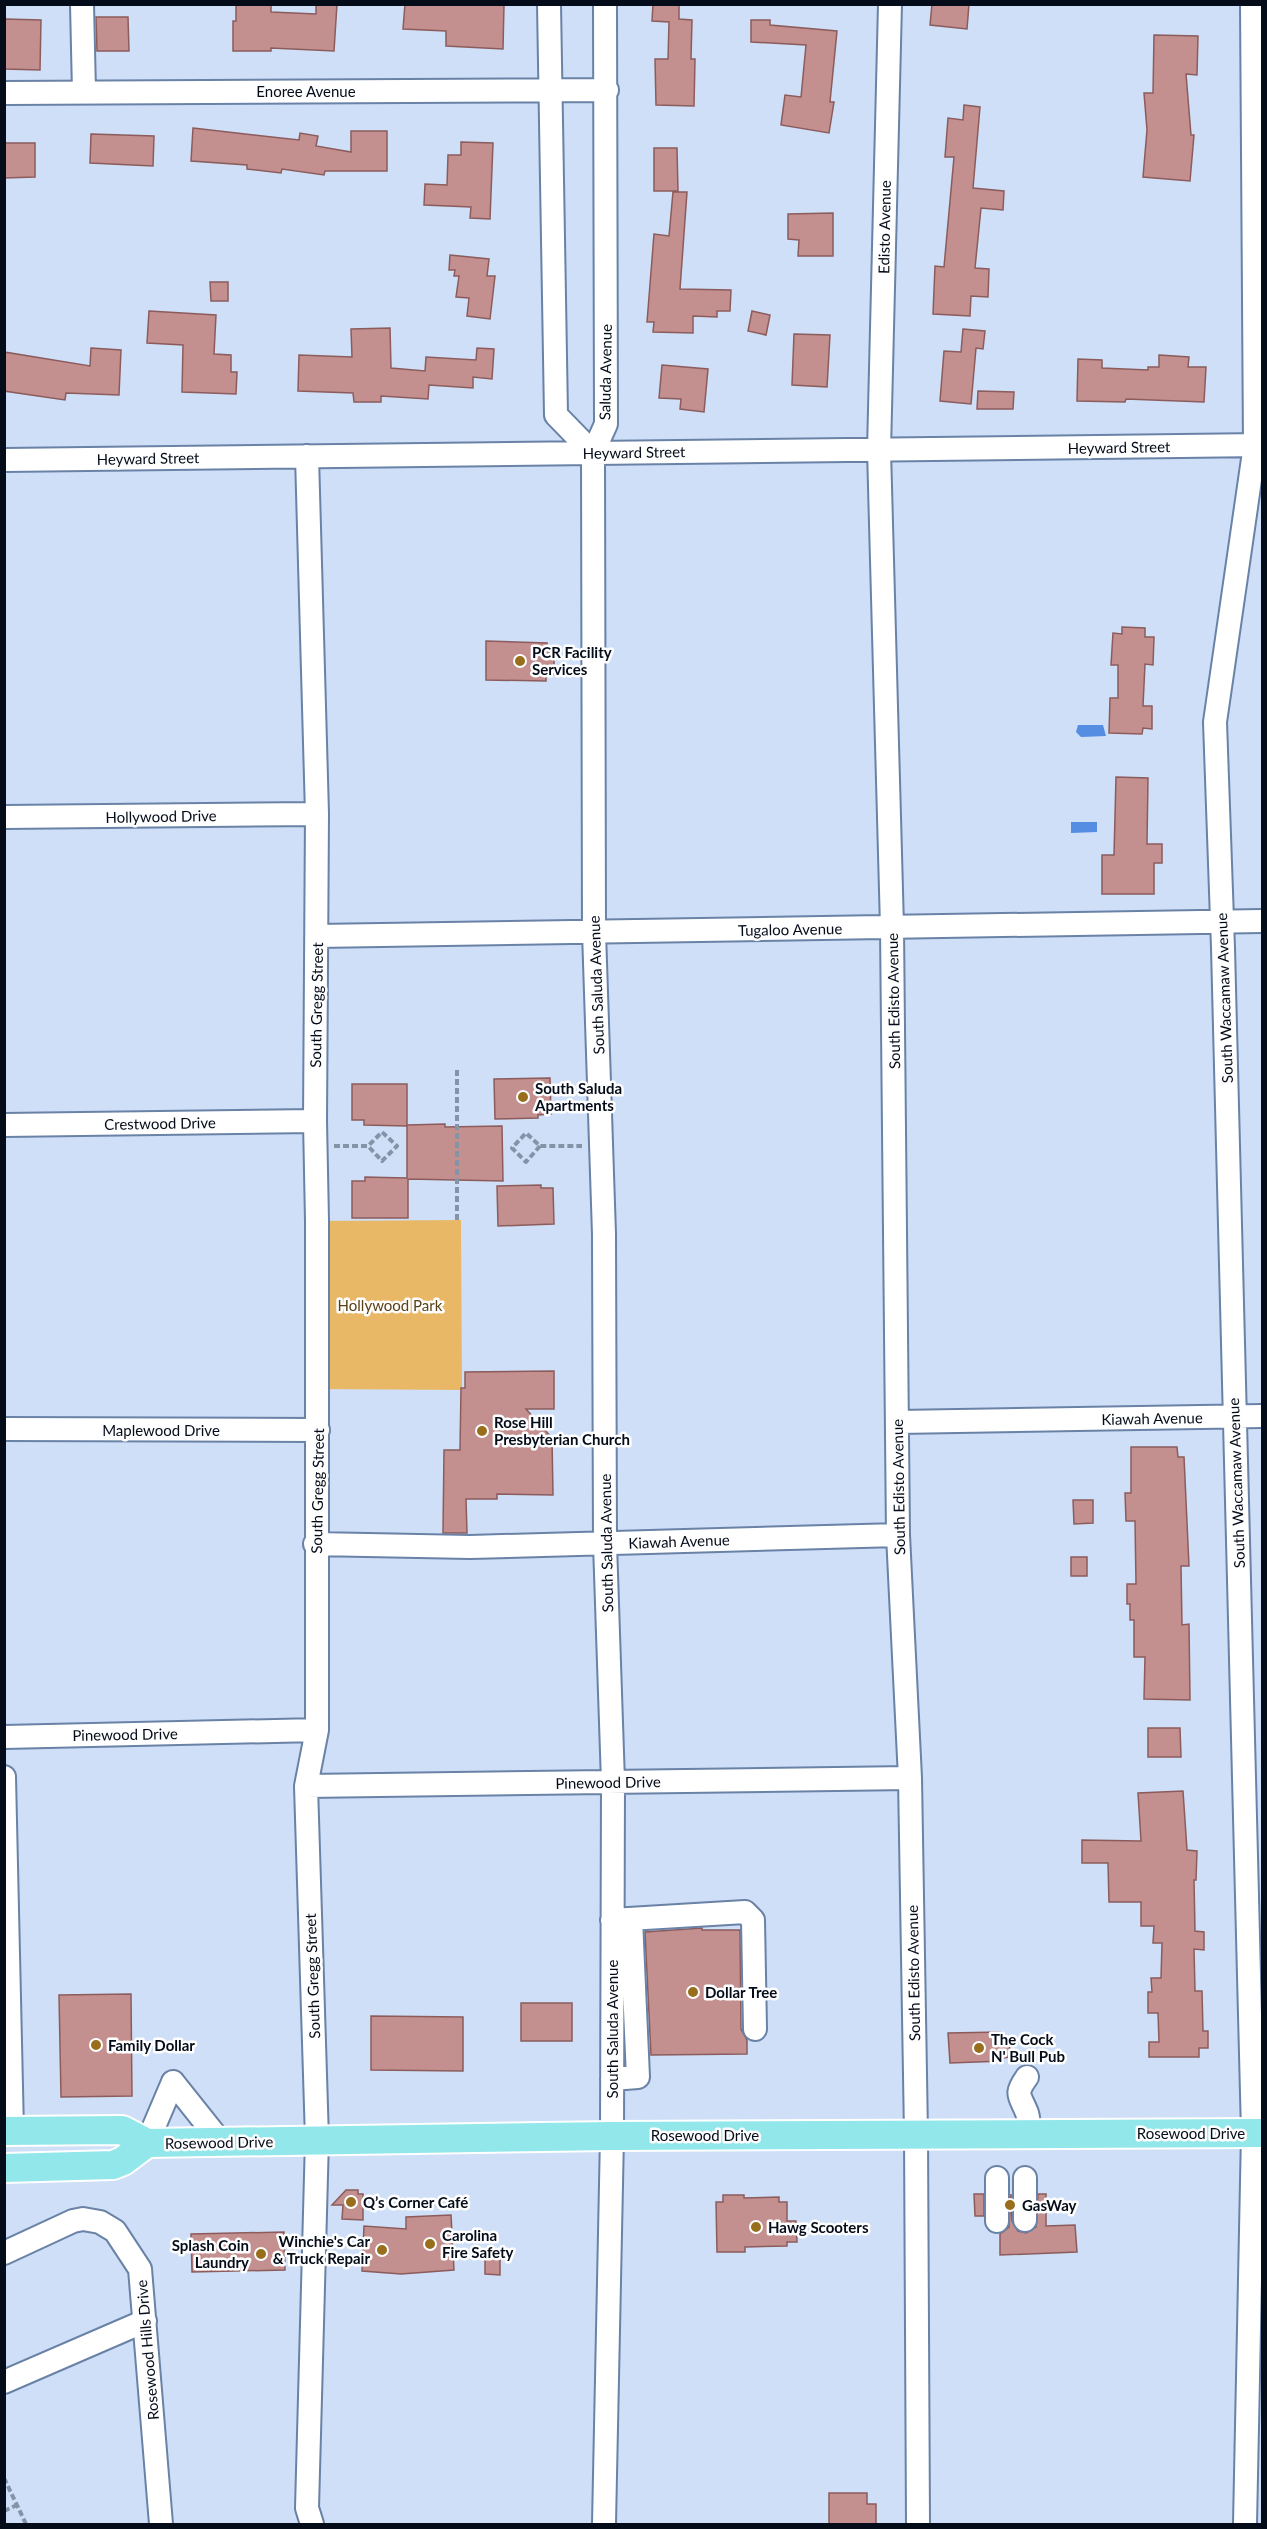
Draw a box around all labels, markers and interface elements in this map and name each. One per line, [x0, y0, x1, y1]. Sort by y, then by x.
street label: Enoree Avenue [256, 82, 356, 100]
street label: Edisto Avenue [874, 180, 894, 274]
street label: Saluda Avenue [595, 324, 615, 420]
street label: Heyward Street [1067, 437, 1171, 457]
street label: Heyward Street [582, 442, 686, 462]
street label: Heyward Street [96, 448, 200, 468]
place label: PCR Facility Services [532, 643, 612, 678]
marker: PCR Facility Services [513, 654, 527, 668]
street label: Hollywood Drive [105, 806, 217, 826]
street label: South Waccamaw Avenue [1212, 912, 1236, 1083]
street label: South Saluda Avenue [585, 915, 607, 1055]
street label: Tugaloo Avenue [738, 919, 842, 939]
street label: South Edisto Avenue [883, 933, 903, 1069]
street label: South Gregg Street [306, 942, 326, 1068]
place label: South Saluda Apartments [534, 1079, 622, 1114]
marker: South Saluda Apartments [516, 1090, 530, 1104]
street label: Crestwood Drive [104, 1113, 216, 1133]
park label: Hollywood Park [338, 1296, 443, 1314]
street label: South Waccamaw Avenue [1224, 1397, 1248, 1568]
street label: Kiawah Avenue [1101, 1408, 1203, 1428]
place label: Rose Hill Presbyterian Church [494, 1413, 630, 1448]
street label: South Edisto Avenue [888, 1419, 908, 1555]
street label: Maplewood Drive [102, 1421, 220, 1439]
marker: Rose Hill Presbyterian Church [475, 1424, 489, 1438]
street label: South Gregg Street [307, 1428, 327, 1554]
street label: South Saluda Avenue [596, 1473, 616, 1613]
street label: Kiawah Avenue [628, 1530, 730, 1552]
street label: Pinewood Drive [72, 1724, 178, 1744]
street label: Pinewood Drive [555, 1772, 661, 1792]
street label: South Edisto Avenue [903, 1905, 923, 2041]
street label: South Gregg Street [301, 1912, 323, 2039]
street label: South Saluda Avenue [603, 1960, 621, 2098]
place label: Dollar Tree [705, 1983, 777, 2001]
marker: Dollar Tree [686, 1985, 700, 1999]
place label: The Cock N' Bull Pub [991, 2030, 1065, 2065]
place label: Family Dollar [108, 2036, 195, 2054]
marker: Family Dollar [89, 2038, 103, 2052]
marker: The Cock N' Bull Pub [972, 2041, 986, 2055]
street label: Rosewood Drive [1137, 2124, 1245, 2142]
street label: Rosewood Drive [651, 2126, 759, 2144]
street label: Rosewood Drive [165, 2132, 273, 2152]
place label: Q’s Corner Café [363, 2193, 468, 2211]
marker: Q’s Corner Café [344, 2195, 358, 2209]
place label: GasWay [1022, 2196, 1077, 2214]
marker: GasWay [1003, 2198, 1017, 2212]
place label: Hawg Scooters [768, 2218, 869, 2236]
marker: Hawg Scooters [749, 2220, 763, 2234]
place label: Carolina Fire Safety [442, 2226, 514, 2261]
place label: Winchie's Car & Truck Repair [273, 2232, 370, 2267]
place label: Splash Coin Laundry [172, 2236, 249, 2271]
marker: Carolina Fire Safety [423, 2237, 437, 2251]
marker: Winchie's Car & Truck Repair [375, 2243, 389, 2257]
marker: Splash Coin Laundry [254, 2247, 268, 2261]
street label: Rosewood Hills Drive [132, 2279, 162, 2421]

